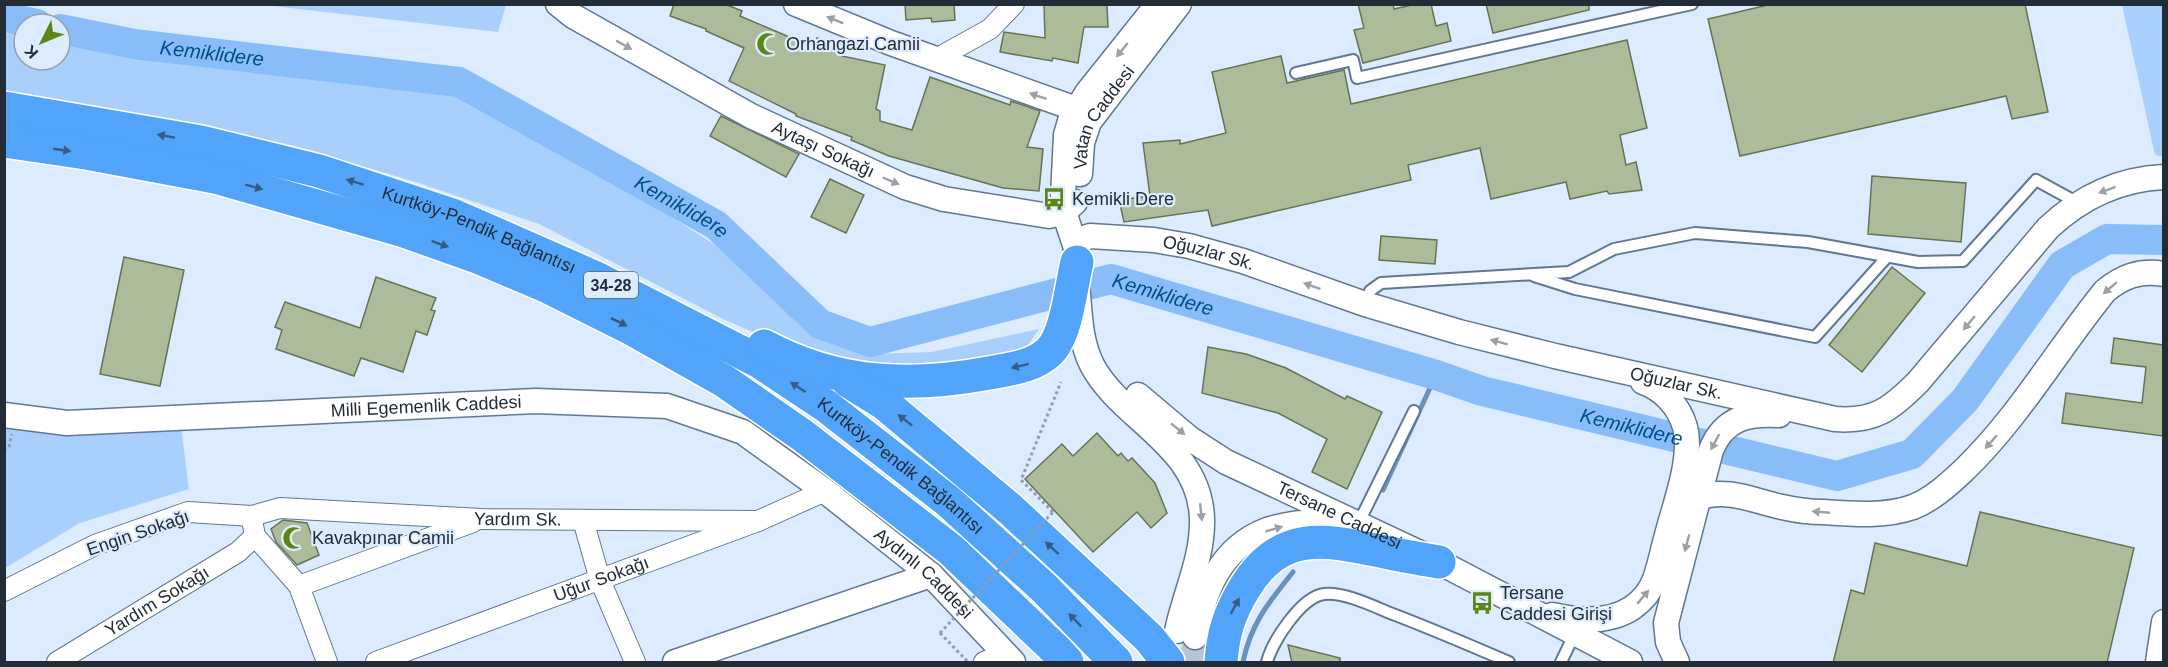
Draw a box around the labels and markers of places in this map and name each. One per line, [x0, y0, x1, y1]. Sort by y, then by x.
mosque icon: Orhangazi Camii [755, 31, 781, 57]
place label: Orhangazi Camii [786, 34, 920, 54]
bus stop icon: Kemikli Dere [1041, 186, 1067, 212]
place label: Kemikli Dere [1072, 189, 1174, 209]
mosque icon: Kavakpınar Camii [281, 525, 307, 551]
place label: Kavakpınar Camii [312, 528, 454, 548]
place label: Tersane Caddesi Girişi [1500, 583, 1612, 624]
bus stop icon: Tersane Caddesi Girişi [1469, 590, 1495, 616]

